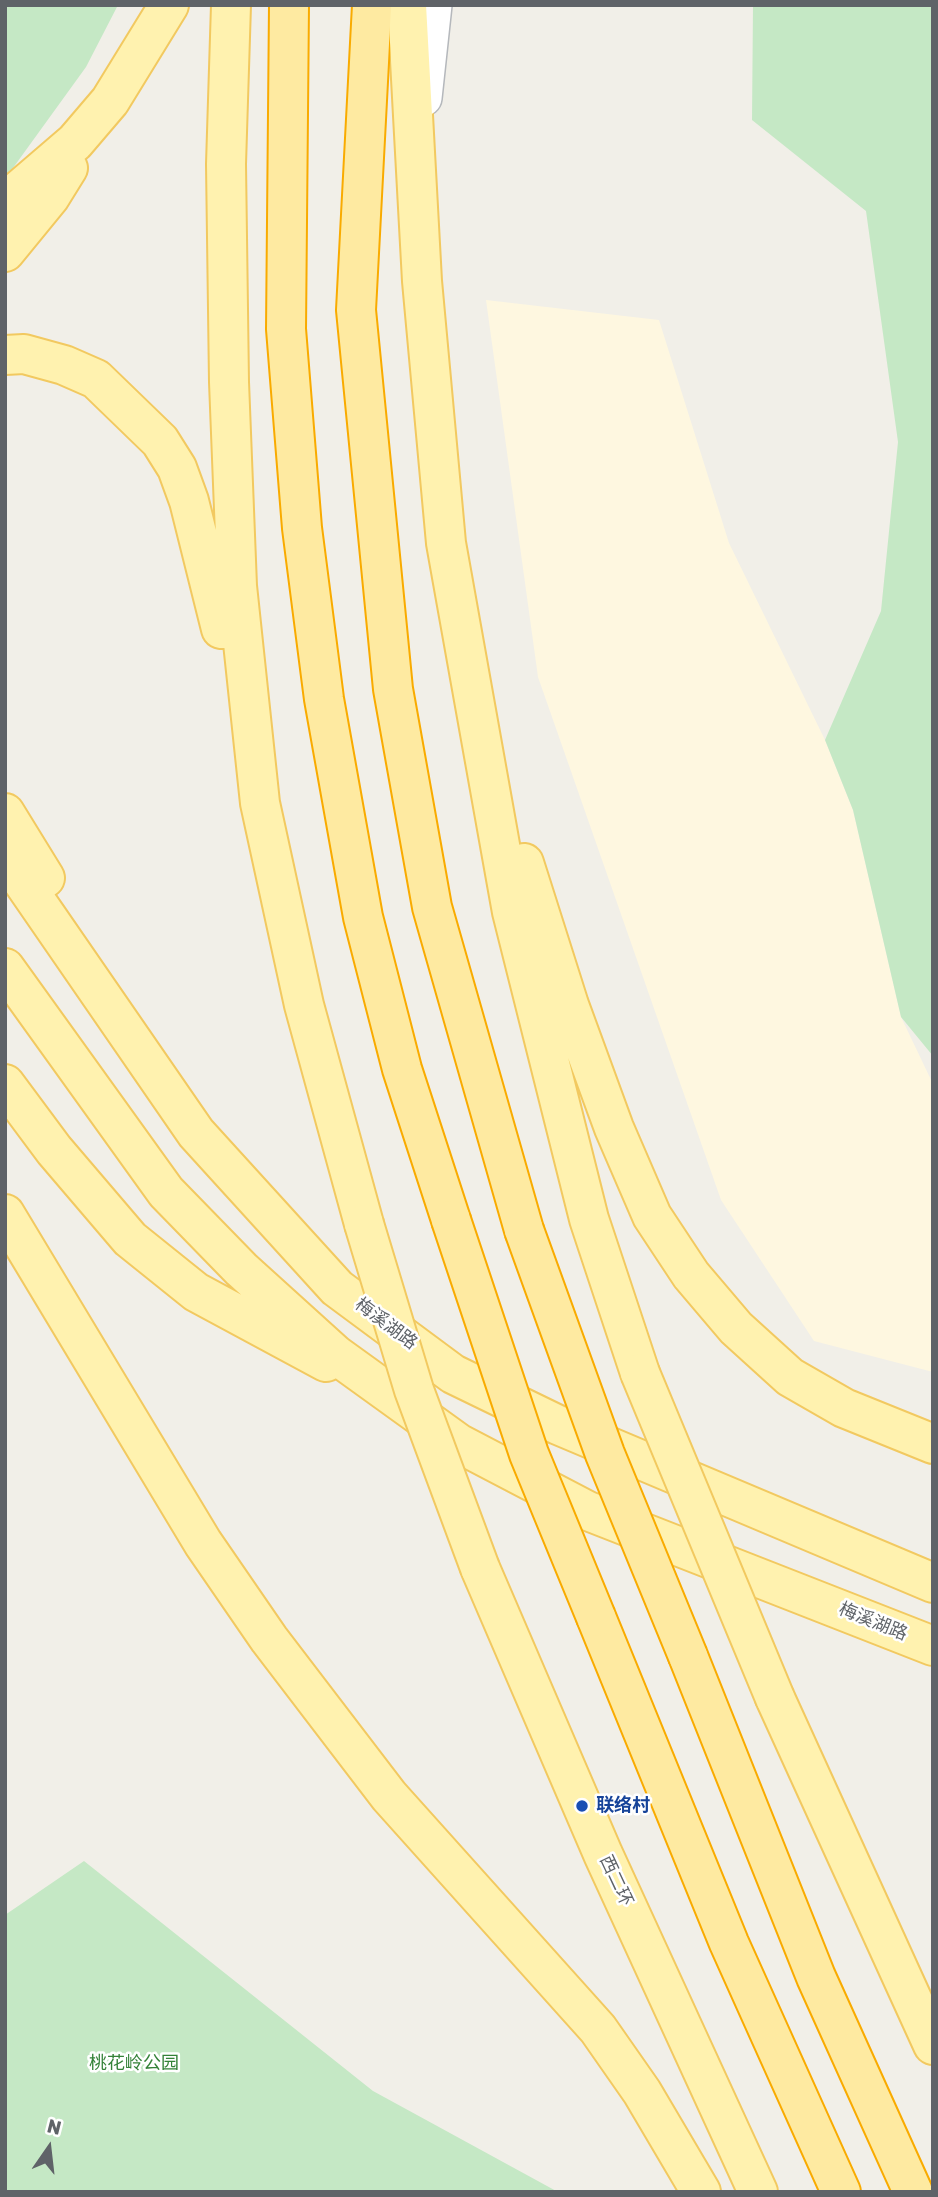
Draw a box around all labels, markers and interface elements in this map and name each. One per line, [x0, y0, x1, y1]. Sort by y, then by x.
street label: 梅溪湖路 [351, 1294, 421, 1354]
street label: 梅溪湖路 [836, 1599, 910, 1645]
place label: 联络村 [596, 1795, 650, 1817]
marker: 联络村 [574, 1798, 590, 1814]
street label: 西二环 [595, 1852, 637, 1910]
park label: 桃花岭公园 [89, 2053, 179, 2075]
north arrow [14, 2113, 84, 2183]
text: N [45, 2114, 64, 2140]

